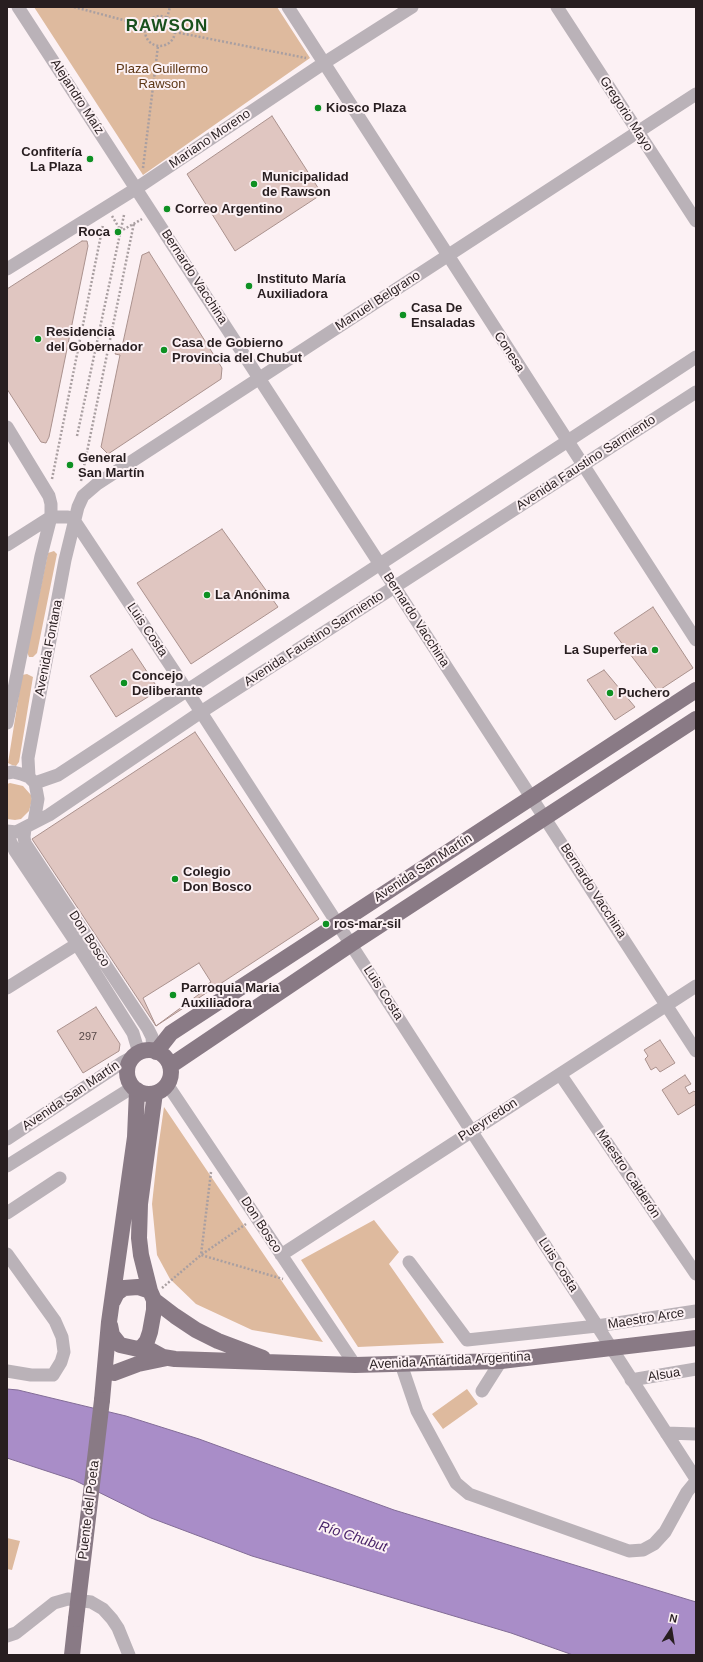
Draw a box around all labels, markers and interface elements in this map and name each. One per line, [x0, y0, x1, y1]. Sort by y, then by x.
district label: RAWSON [126, 16, 208, 36]
street label: Alejandro Maíz [47, 56, 107, 138]
park label: Plaza Guillermo Rawson [116, 61, 208, 92]
street label: Gregorio Mayo [596, 74, 656, 154]
place label: Kiosco Plaza [326, 100, 406, 116]
marker: Kiosco Plaza [313, 103, 323, 113]
street label: Mariano Moreno [166, 106, 254, 172]
place label: Confitería La Plaza [21, 144, 82, 175]
marker: Confitería La Plaza [85, 154, 95, 164]
place label: Municipalidad de Rawson [262, 169, 349, 200]
marker: Municipalidad de Rawson [249, 179, 259, 189]
place label: Correo Argentino [175, 201, 283, 217]
marker: Correo Argentino [162, 204, 172, 214]
place label: Roca [78, 224, 110, 240]
marker: Roca [113, 227, 123, 237]
street label: Bernardo Vacchina [158, 227, 230, 327]
street label: Manuel Belgrano [333, 268, 423, 334]
place label: Instituto María Auxiliadora [257, 271, 346, 302]
marker: Instituto María Auxiliadora [244, 281, 254, 291]
place label: Casa De Ensaladas [411, 300, 475, 331]
marker: Casa De Ensaladas [398, 310, 408, 320]
place label: Residencia del Gobernador [46, 324, 143, 355]
street label: Conesa [490, 329, 528, 375]
marker: Residencia del Gobernador [33, 334, 43, 344]
place label: Casa de Gobierno Provincia del Chubut [172, 335, 302, 366]
marker: Casa de Gobierno Provincia del Chubut [159, 345, 169, 355]
street label: Avenida Faustino Sarmiento [513, 412, 659, 514]
place label: General San Martín [78, 450, 144, 481]
marker: General San Martín [65, 460, 75, 470]
street label: Bernardo Vacchina [380, 570, 452, 670]
place label: La Anónima [215, 587, 289, 603]
street label: Avenida Faustino Sarmiento [241, 588, 387, 690]
marker: La Anónima [202, 590, 212, 600]
street label: Avenida Fontana [32, 598, 66, 698]
street label: Luis Costa [123, 600, 171, 660]
place label: La Superferia [564, 642, 647, 658]
marker: La Superferia [650, 645, 660, 655]
place label: Concejo Deliberante [132, 668, 203, 699]
marker: Concejo Deliberante [119, 678, 129, 688]
place label: Puchero [618, 685, 670, 701]
marker: Puchero [605, 688, 615, 698]
street label: Avenida San Martín [371, 830, 475, 906]
street label: Bernardo Vacchina [557, 841, 629, 941]
place label: Colegio Don Bosco [183, 864, 252, 895]
marker: Colegio Don Bosco [170, 874, 180, 884]
street label: Don Bosco [65, 908, 113, 970]
place label: ros-mar-sil [334, 916, 401, 932]
marker: ros-mar-sil [321, 919, 331, 929]
street label: Luis Costa [360, 963, 406, 1023]
place label: Parroquia Maria Auxiliadora [181, 980, 279, 1011]
marker: Parroquia Maria Auxiliadora [168, 990, 178, 1000]
house number: 297 [79, 1030, 97, 1044]
street label: Avenida San Martín [19, 1058, 123, 1134]
street label: Pueyrredon [456, 1095, 520, 1145]
street label: Maestro Calderón [593, 1127, 663, 1221]
street label: Don Bosco [237, 1194, 285, 1256]
street label: Luis Costa [535, 1235, 581, 1295]
street label: Maestro Arce [607, 1305, 685, 1333]
street label: Avenida Antártida Argentina [369, 1349, 531, 1373]
street label: Alsua [647, 1365, 681, 1385]
street label: Puente del Poeta [75, 1460, 103, 1560]
water label: Río Chubut [317, 1518, 389, 1556]
north arrow [651, 1610, 691, 1650]
text: N [668, 1612, 679, 1625]

